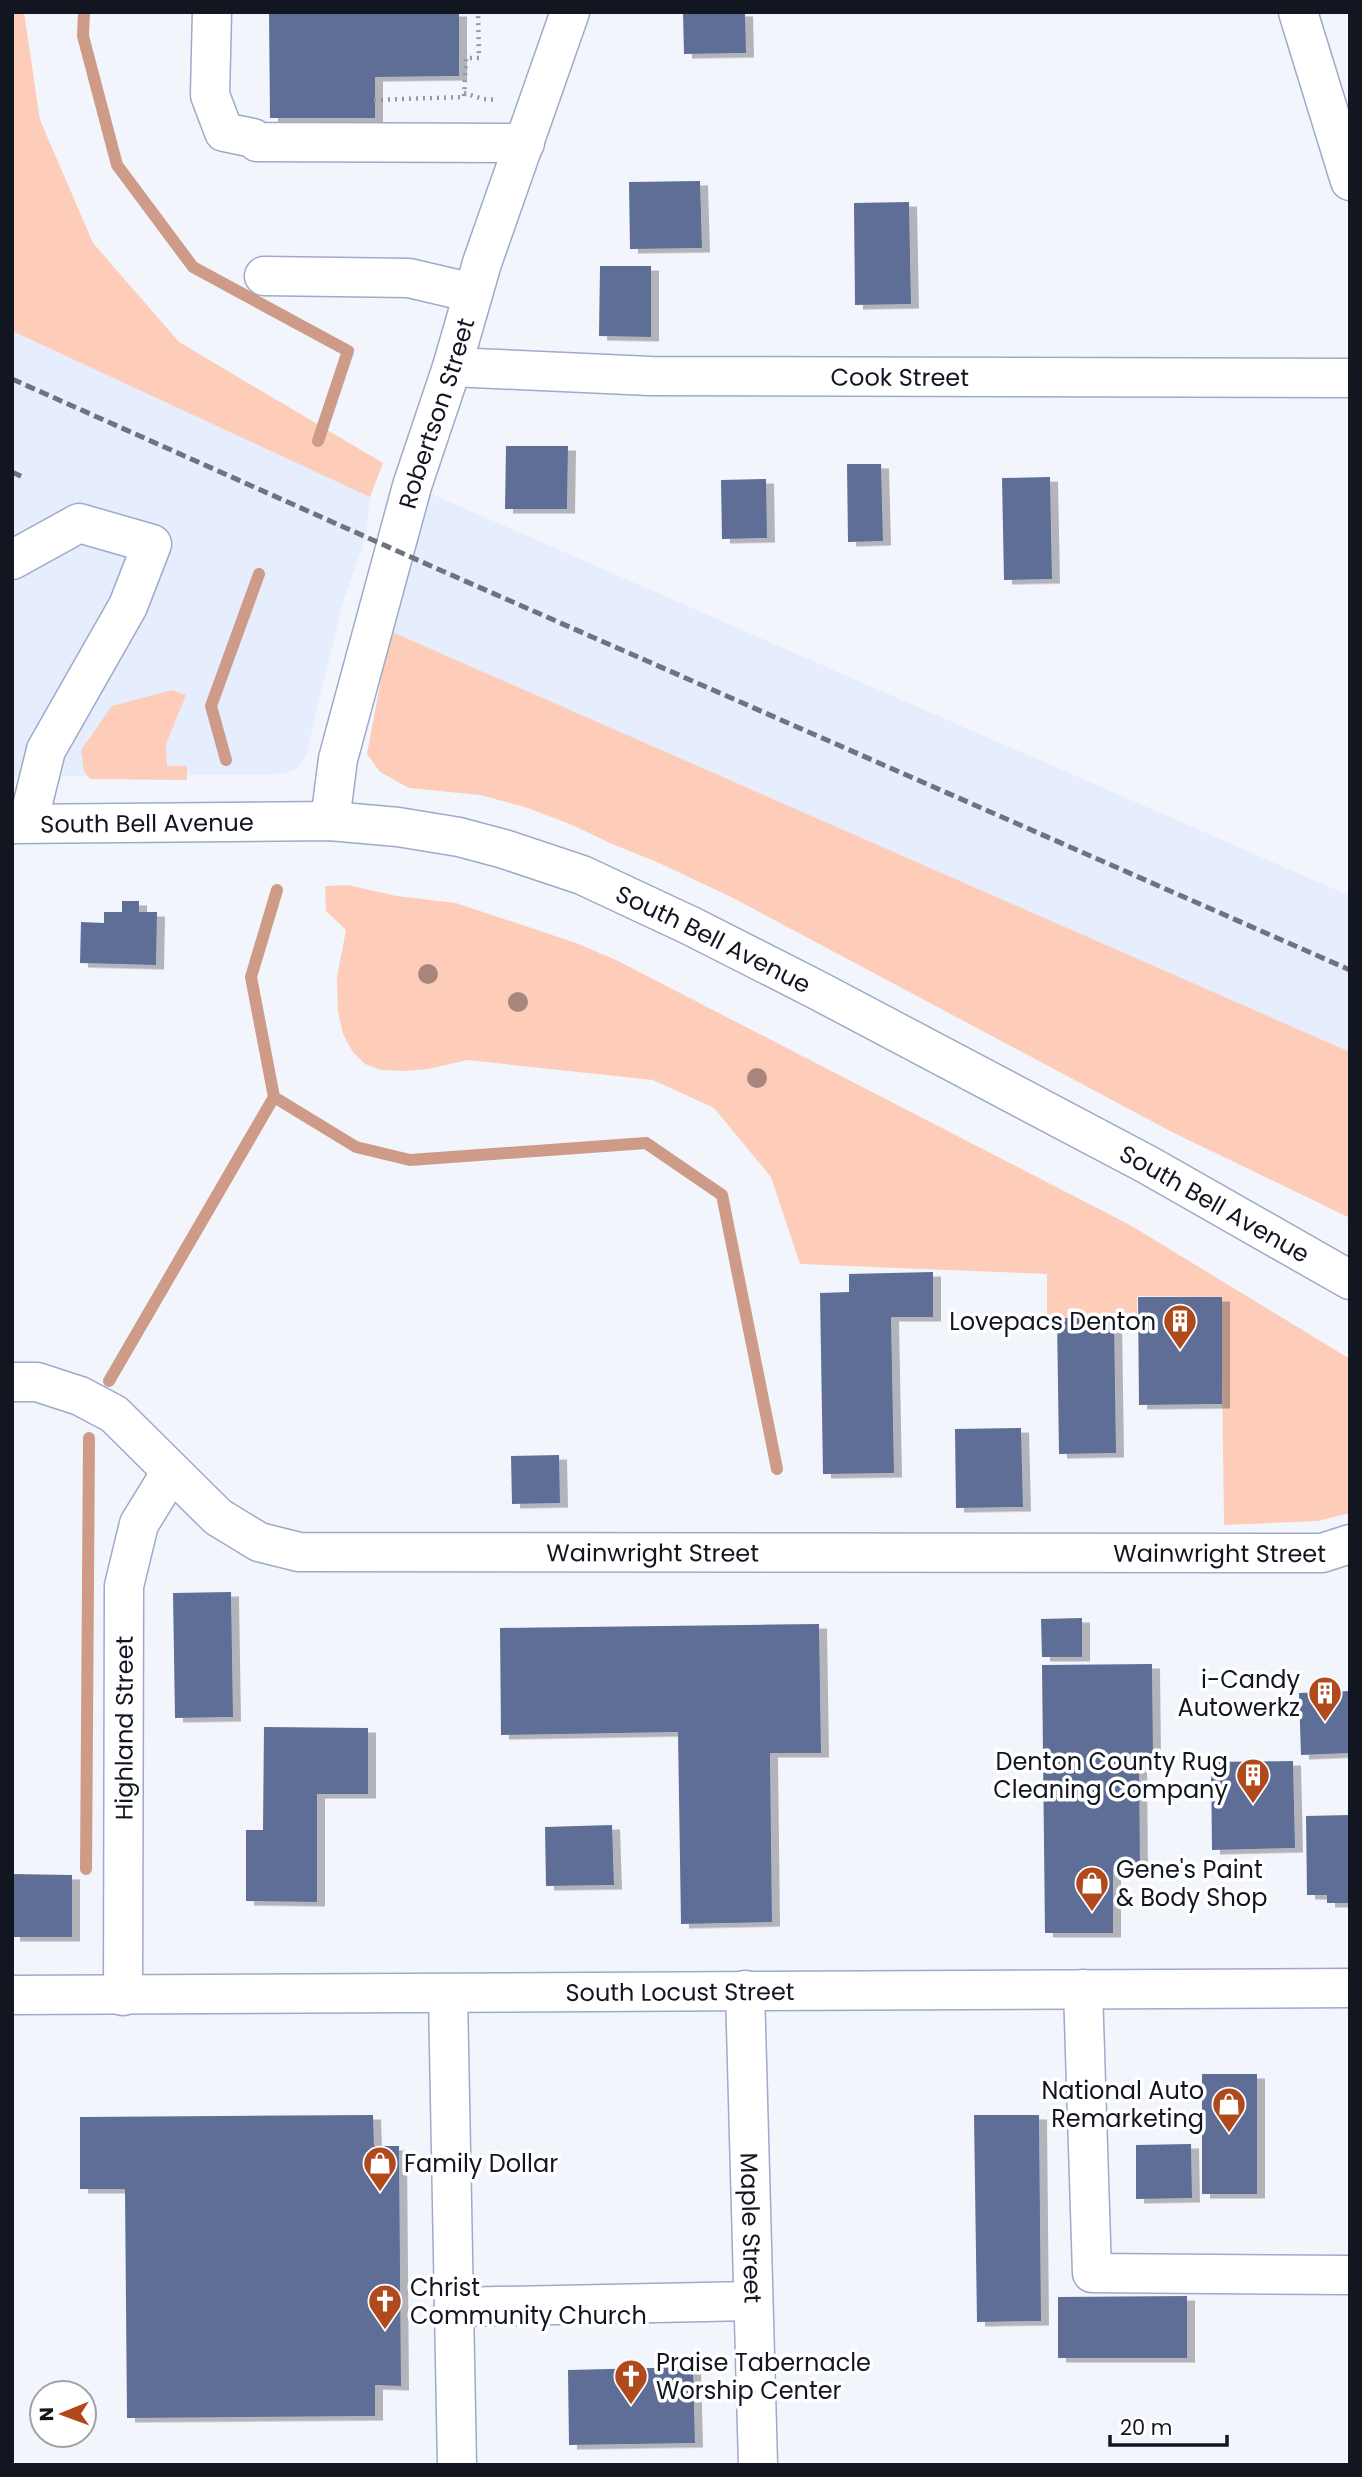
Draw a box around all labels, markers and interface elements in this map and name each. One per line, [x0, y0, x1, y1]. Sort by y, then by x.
street label: Robertson Street [390, 314, 482, 512]
street label: Cook Street [831, 360, 969, 393]
street label: South Bell Avenue [40, 805, 254, 840]
street label: South Bell Avenue [611, 877, 817, 1001]
street label: South Bell Avenue [1114, 1137, 1316, 1270]
building icon: Lovepacs Denton [1161, 1302, 1199, 1351]
place label: Lovepacs Denton [949, 1305, 1156, 1338]
street label: Wainwright Street [546, 1536, 759, 1569]
street label: Wainwright Street [1113, 1536, 1326, 1570]
street label: Highland Street [107, 1636, 140, 1820]
place label: i-Candy Autowerkz [1178, 1663, 1300, 1724]
building icon: i-Candy Autowerkz [1306, 1674, 1344, 1723]
place label: Denton County Rug Cleaning Company [993, 1745, 1228, 1806]
building icon: Denton County Rug Cleaning Company [1234, 1756, 1272, 1805]
place label: Gene's Paint & Body Shop [1116, 1853, 1267, 1914]
shop icon: Gene's Paint & Body Shop [1073, 1864, 1111, 1913]
street label: South Locust Street [565, 1974, 795, 2009]
place label: National Auto Remarketing [1041, 2074, 1204, 2135]
shop icon: National Auto Remarketing [1210, 2085, 1248, 2134]
shop icon: Family Dollar [361, 2144, 399, 2193]
place label: Family Dollar [404, 2147, 558, 2180]
street label: Maple Street [733, 2152, 770, 2304]
place label: Christ Community Church [410, 2271, 647, 2332]
church icon: Christ Community Church [366, 2282, 404, 2331]
place label: Praise Tabernacle Worship Center [656, 2346, 871, 2407]
church icon: Praise Tabernacle Worship Center [612, 2357, 650, 2406]
north arrow [28, 2379, 98, 2449]
scale bar [1110, 2404, 1227, 2448]
text: N [33, 2407, 60, 2422]
text: 20 m [1120, 2413, 1173, 2442]

